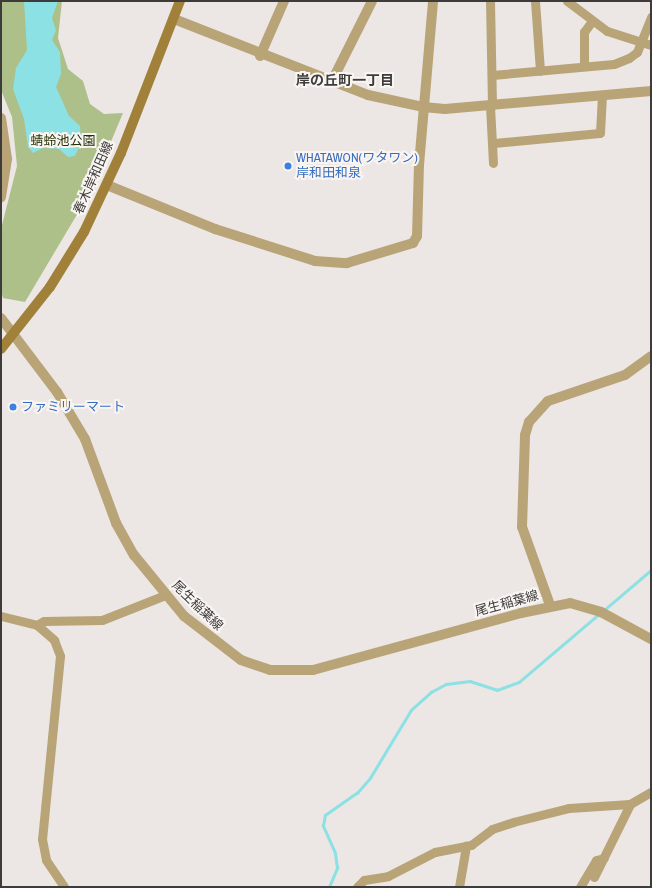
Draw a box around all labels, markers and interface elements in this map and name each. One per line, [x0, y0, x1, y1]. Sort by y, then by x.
district label: 岸の丘町一丁目 [296, 72, 394, 88]
park label: 蜻蛉池公園 [31, 133, 95, 149]
street label: 春木岸和田線 [71, 139, 117, 217]
place label: WHATAWON(ワタワン) 岸和田和泉 [296, 151, 418, 182]
marker: WHATAWON(ワタワン) 岸和田和泉 [283, 161, 293, 171]
place label: ファミリーマート [21, 399, 125, 415]
marker: ファミリーマート [8, 402, 18, 412]
street label: 尾生稲葉線 [168, 578, 226, 634]
street label: 尾生稲葉線 [474, 588, 540, 620]

